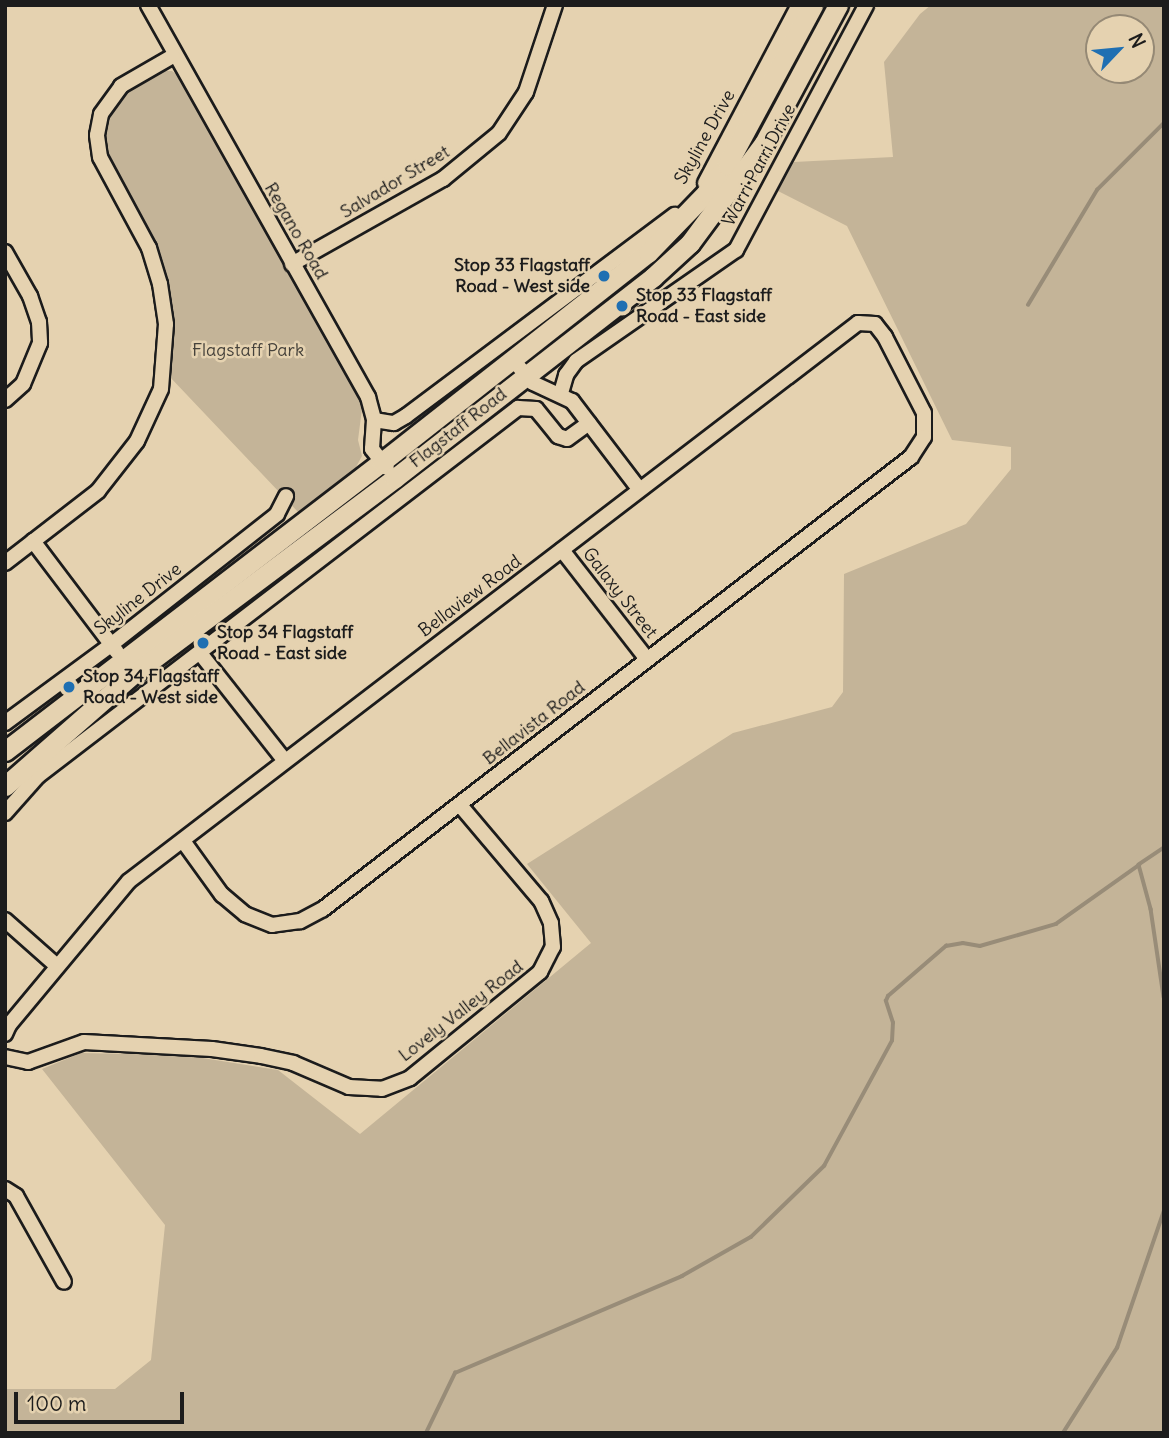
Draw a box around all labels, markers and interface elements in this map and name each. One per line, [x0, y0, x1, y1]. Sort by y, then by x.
north arrow [1085, 14, 1155, 84]
text: N [1123, 29, 1151, 52]
street label: Skyline Drive [670, 86, 740, 188]
street label: Warri Parri Drive [718, 100, 800, 230]
street label: Salvador Street [336, 141, 454, 223]
street label: Regano Road [260, 179, 332, 283]
place label: Stop 33 Flagstaff Road - West side [454, 255, 590, 298]
marker: Stop 33 Flagstaff Road - West side [596, 268, 612, 284]
place label: Stop 33 Flagstaff Road - East side [636, 285, 772, 328]
marker: Stop 33 Flagstaff Road - East side [614, 298, 630, 314]
park label: Flagstaff Park [192, 339, 304, 361]
street label: Flagstaff Road [405, 383, 511, 473]
street label: Galaxy Street [578, 543, 662, 643]
street label: Bellaview Road [414, 550, 526, 642]
street label: Skyline Drive [90, 558, 186, 640]
place label: Stop 34 Flagstaff Road - East side [217, 622, 353, 664]
marker: Stop 34 Flagstaff Road - East side [195, 635, 211, 651]
place label: Stop 34 Flagstaff Road - West side [83, 666, 219, 708]
street label: Bellavista Road [479, 676, 589, 770]
marker: Stop 34 Flagstaff Road - West side [61, 679, 77, 695]
street label: Lovely Valley Road [394, 956, 528, 1066]
scale bar [18, 1378, 187, 1422]
text: 100 m [27, 1390, 86, 1417]

